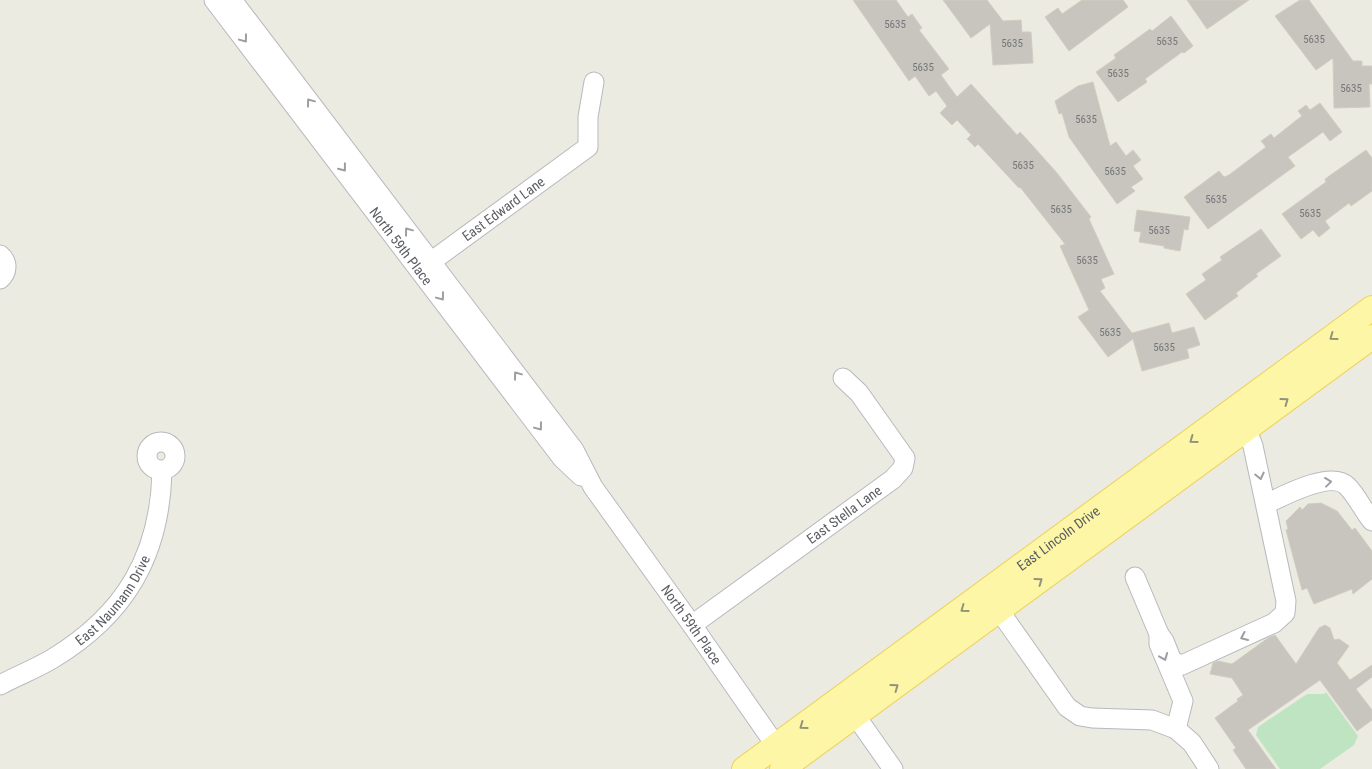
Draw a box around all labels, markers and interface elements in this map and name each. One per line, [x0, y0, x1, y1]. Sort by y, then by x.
house number: 5635 [884, 18, 906, 31]
one-way arrow [238, 33, 247, 43]
house number: 5635 [1303, 33, 1325, 46]
house number: 5635 [1156, 35, 1178, 48]
house number: 5635 [1001, 37, 1023, 50]
house number: 5635 [912, 61, 934, 74]
house number: 5635 [1107, 67, 1129, 80]
house number: 5635 [1340, 82, 1362, 95]
one-way arrow [307, 99, 315, 108]
house number: 5635 [1075, 113, 1097, 126]
house number: 5635 [1012, 159, 1034, 172]
one-way arrow [337, 162, 345, 171]
house number: 5635 [1104, 165, 1126, 178]
street label: East Edward Lane [459, 173, 548, 244]
house number: 5635 [1205, 193, 1227, 206]
house number: 5635 [1050, 203, 1072, 216]
street label: North 59th Place [366, 204, 436, 288]
house number: 5635 [1299, 207, 1321, 220]
house number: 5635 [1148, 224, 1170, 237]
one-way arrow [406, 228, 414, 237]
house number: 5635 [1076, 254, 1098, 267]
one-way arrow [435, 291, 444, 301]
house number: 5635 [1099, 326, 1121, 339]
one-way arrow [1329, 331, 1339, 340]
house number: 5635 [1153, 341, 1175, 354]
one-way arrow [514, 371, 523, 381]
one-way arrow [1279, 398, 1289, 407]
one-way arrow [533, 421, 542, 431]
one-way arrow [1190, 434, 1199, 442]
one-way arrow [1254, 472, 1265, 481]
one-way arrow [1325, 477, 1333, 488]
street label: East Stella Lane [804, 482, 885, 547]
street label: East Lincoln Drive [1014, 502, 1103, 574]
street label: East Naumann Drive [72, 553, 153, 649]
one-way arrow [1033, 579, 1042, 587]
street label: North 59th Place [658, 582, 725, 668]
one-way arrow [961, 603, 970, 611]
one-way arrow [1240, 631, 1249, 642]
one-way arrow [1158, 652, 1168, 661]
one-way arrow [889, 684, 899, 693]
one-way arrow [800, 721, 809, 729]

